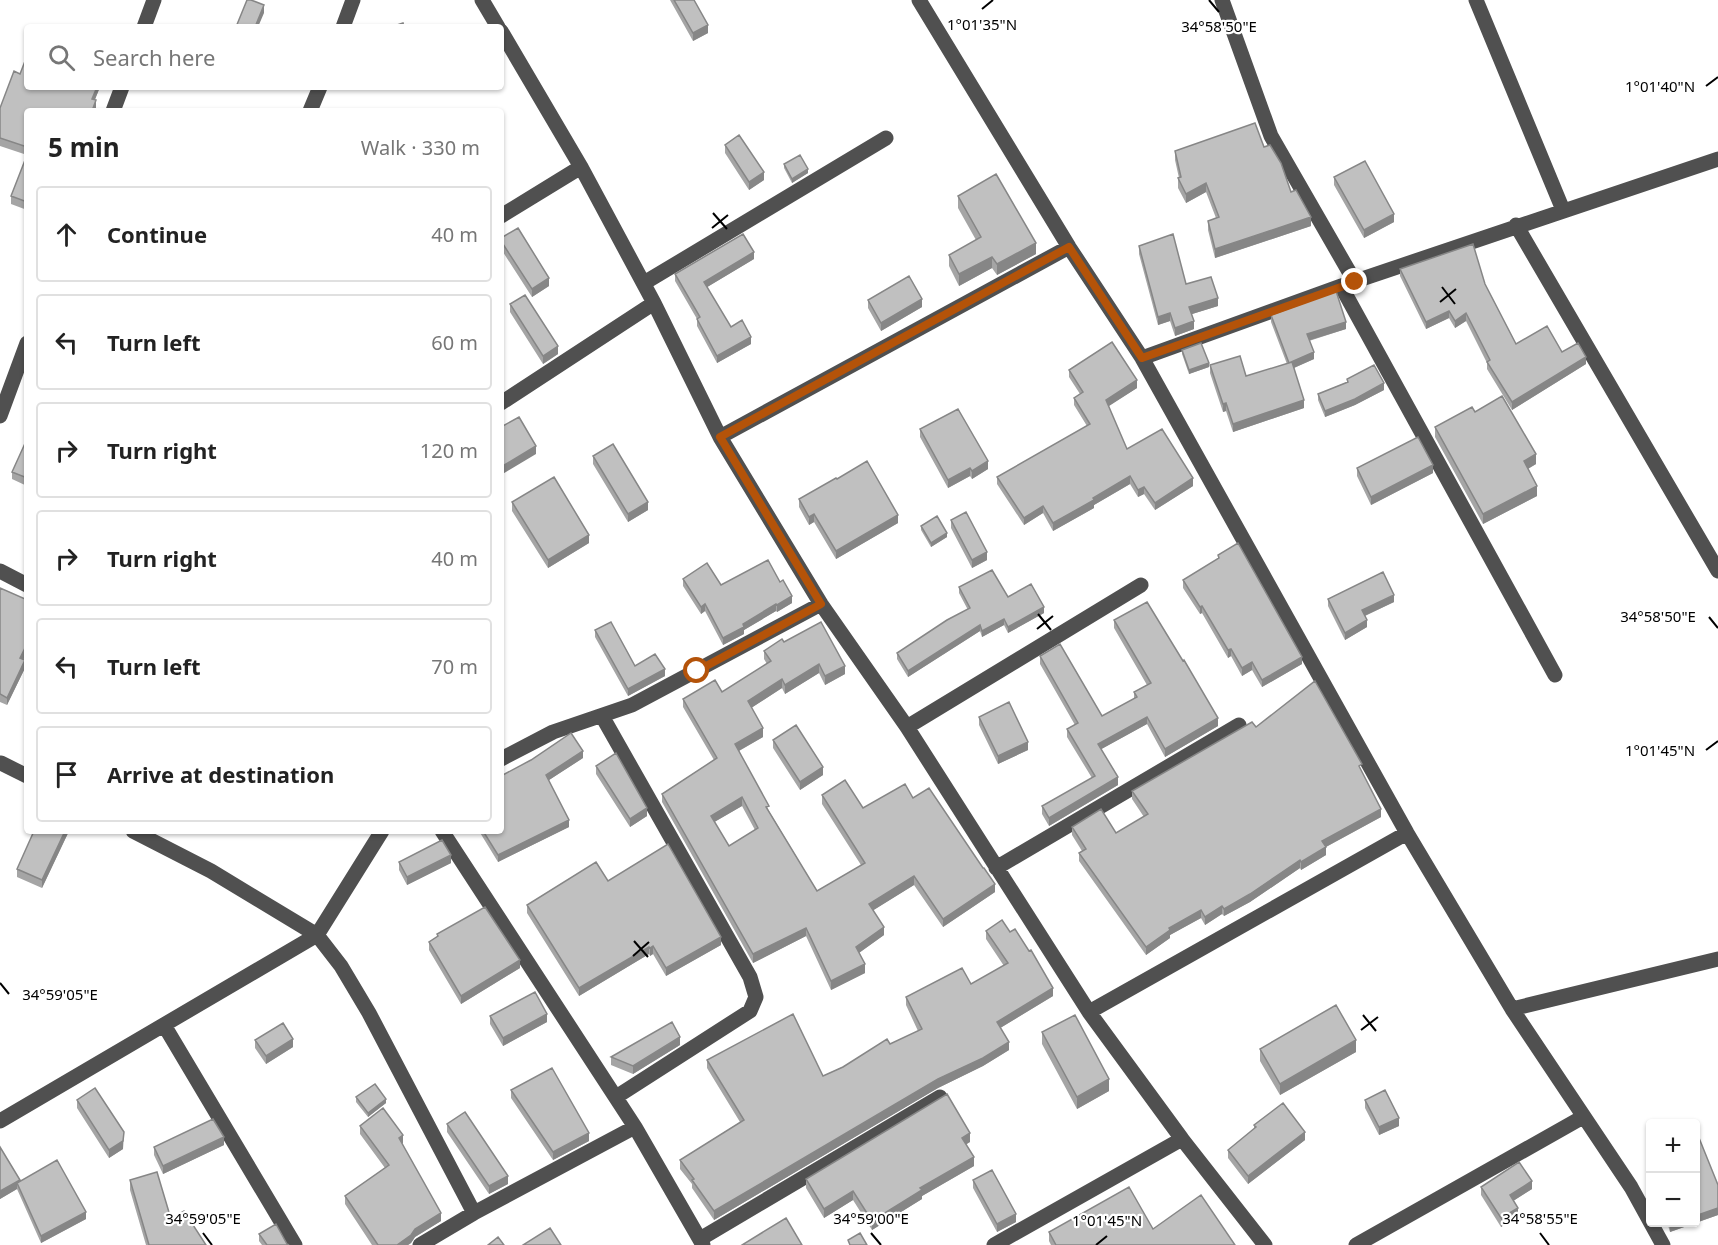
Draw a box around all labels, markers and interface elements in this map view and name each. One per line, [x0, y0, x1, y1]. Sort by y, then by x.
text: 1°01'35"N [947, 14, 1017, 34]
text: 34°58'50"E [1181, 16, 1257, 36]
search box [24, 24, 504, 90]
icon: search [45, 41, 78, 74]
text: Search here [93, 42, 215, 72]
text: 1°01'40"N [1625, 76, 1695, 96]
text: 5 min [48, 129, 120, 165]
text: Walk · 330 m [361, 134, 480, 161]
icon: ahead [50, 218, 83, 251]
text: Continue [107, 219, 207, 249]
text: 40 m [431, 221, 478, 248]
route end [1341, 268, 1367, 294]
icon: left [50, 326, 83, 359]
text: Turn left [107, 327, 201, 357]
text: 60 m [431, 329, 478, 356]
icon: right [50, 434, 83, 467]
text: Turn right [107, 435, 217, 465]
text: 120 m [420, 437, 478, 464]
icon: right [50, 542, 83, 575]
text: Turn right [107, 543, 217, 573]
text: 40 m [431, 545, 478, 572]
text: 34°58'50"E [1620, 606, 1696, 626]
icon: left [50, 650, 83, 683]
text: Turn left [107, 651, 201, 681]
text: 70 m [431, 653, 478, 680]
route start [683, 657, 709, 683]
text: 1°01'45"N [1625, 740, 1695, 760]
icon: arrive [50, 758, 83, 791]
text: Arrive at destination [107, 759, 334, 789]
text: 34°59'05"E [22, 984, 98, 1004]
map controls [1646, 1119, 1700, 1227]
button: + [1646, 1119, 1700, 1173]
button: − [1646, 1173, 1700, 1227]
text: 34°59'05"E [165, 1208, 241, 1228]
text: 34°59'00"E [833, 1208, 909, 1228]
text: 34°58'55"E [1502, 1208, 1578, 1228]
text: 1°01'45"N [1072, 1210, 1142, 1230]

